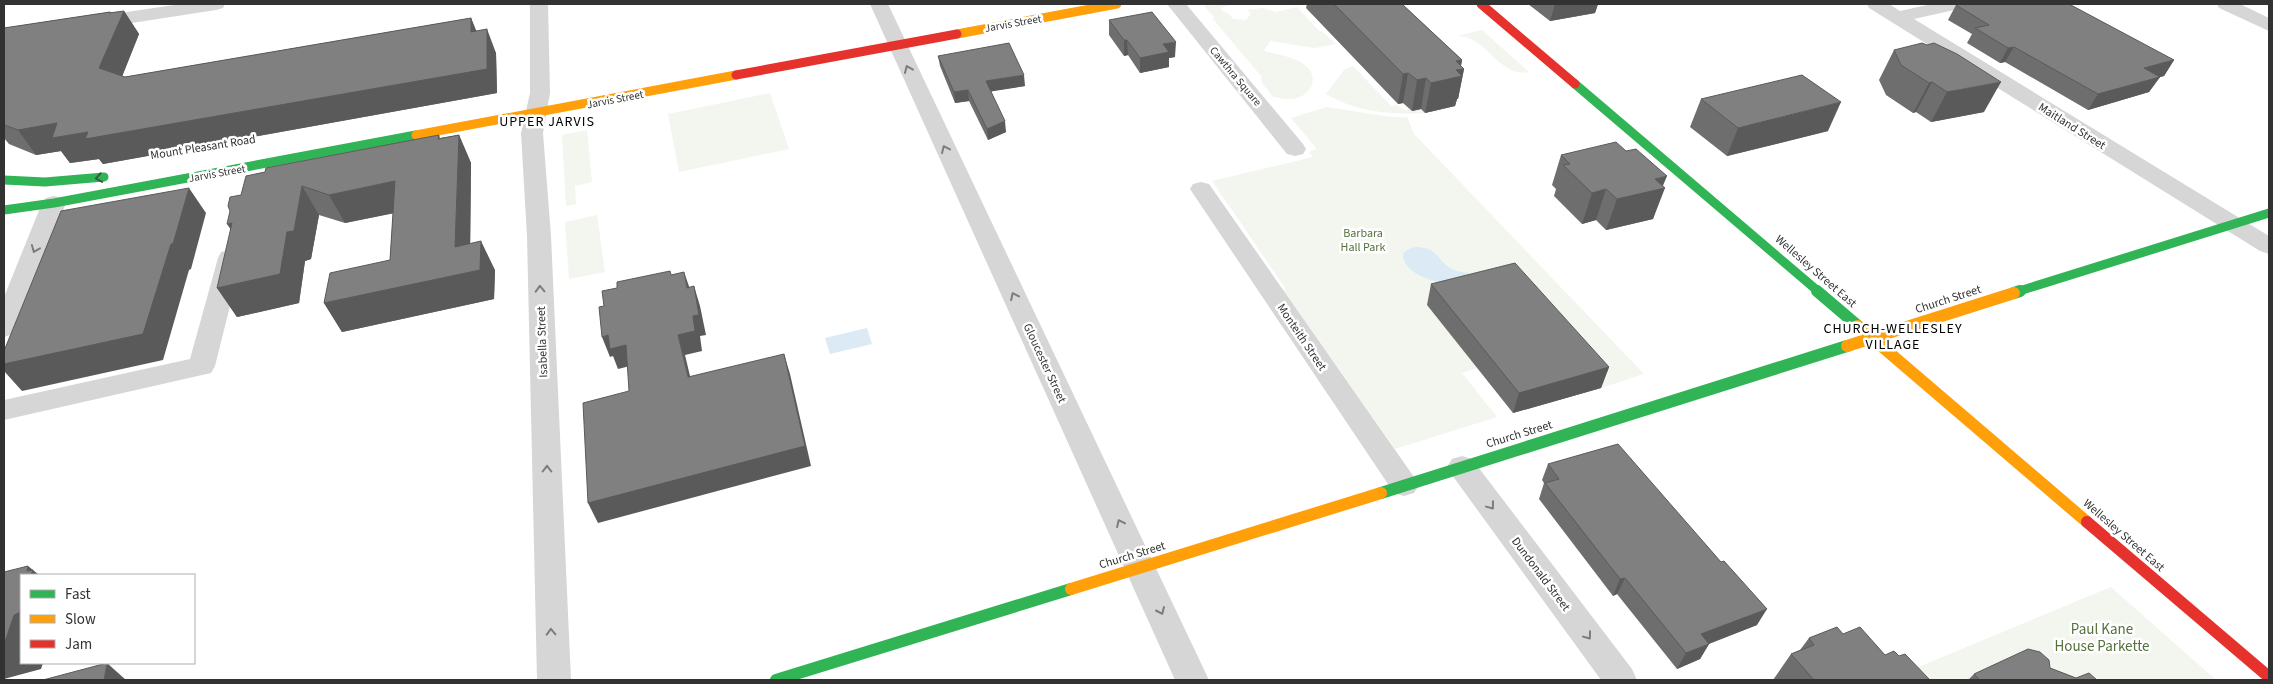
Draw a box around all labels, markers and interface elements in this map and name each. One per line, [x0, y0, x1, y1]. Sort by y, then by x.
street label: Jarvis Street [984, 11, 1043, 36]
street label: Cawthra Square [1206, 43, 1265, 110]
one-way arrow [904, 65, 915, 74]
street label: Jarvis Street [586, 87, 645, 112]
street label: Maitland Street [2035, 99, 2109, 154]
district label: UPPER JARVIS [499, 112, 595, 132]
street label: Mount Pleasant Road [149, 131, 257, 164]
one-way arrow [940, 145, 951, 154]
street label: Jarvis Street [188, 161, 247, 186]
one-way arrow [94, 172, 102, 183]
park label: Barbara Hall Park [1341, 225, 1385, 256]
street label: Wellesley Street East [1771, 231, 1860, 312]
one-way arrow [31, 244, 41, 252]
street label: Church Street [1913, 281, 1983, 318]
one-way arrow [535, 285, 546, 293]
one-way arrow [1009, 292, 1020, 301]
street label: Monteith Street [1273, 300, 1330, 374]
street label: Isabella Street [533, 306, 552, 378]
district label: CHURCH-WELLESLEY VILLAGE [1823, 319, 1963, 355]
street label: Gloucester Street [1019, 321, 1070, 406]
street label: Church Street [1484, 416, 1554, 453]
one-way arrow [542, 465, 552, 472]
street label: Wellesley Street East [2079, 495, 2168, 576]
one-way arrow [1485, 500, 1494, 510]
one-way arrow [1116, 519, 1126, 528]
street label: Dundonald Street [1507, 534, 1574, 615]
street label: Church Street [1097, 537, 1167, 574]
legend [20, 574, 195, 664]
text: Fast [65, 584, 91, 605]
one-way arrow [1154, 606, 1165, 615]
text: Slow [65, 609, 96, 630]
park label: Paul Kane House Parkette [2055, 619, 2149, 657]
one-way arrow [546, 627, 557, 635]
one-way arrow [1582, 630, 1591, 640]
text: Jam [65, 634, 92, 655]

